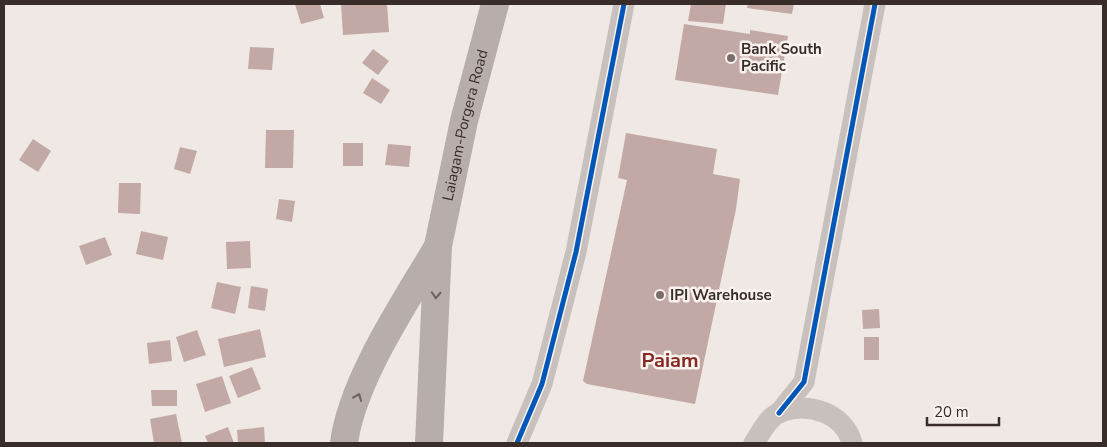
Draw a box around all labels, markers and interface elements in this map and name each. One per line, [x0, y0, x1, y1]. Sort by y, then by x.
place label: Bank South Pacific [741, 39, 822, 76]
street label: Laiagam-Porgera Road [438, 47, 493, 203]
marker: Bank South Pacific [725, 52, 737, 64]
place label: IPI Warehouse [670, 285, 772, 305]
marker: IPI Warehouse [654, 289, 666, 301]
one-way arrow [431, 292, 441, 299]
district label: Paiam [641, 347, 699, 374]
one-way arrow [351, 393, 362, 402]
scale bar [927, 394, 1000, 426]
text: 20 m [934, 402, 969, 422]

